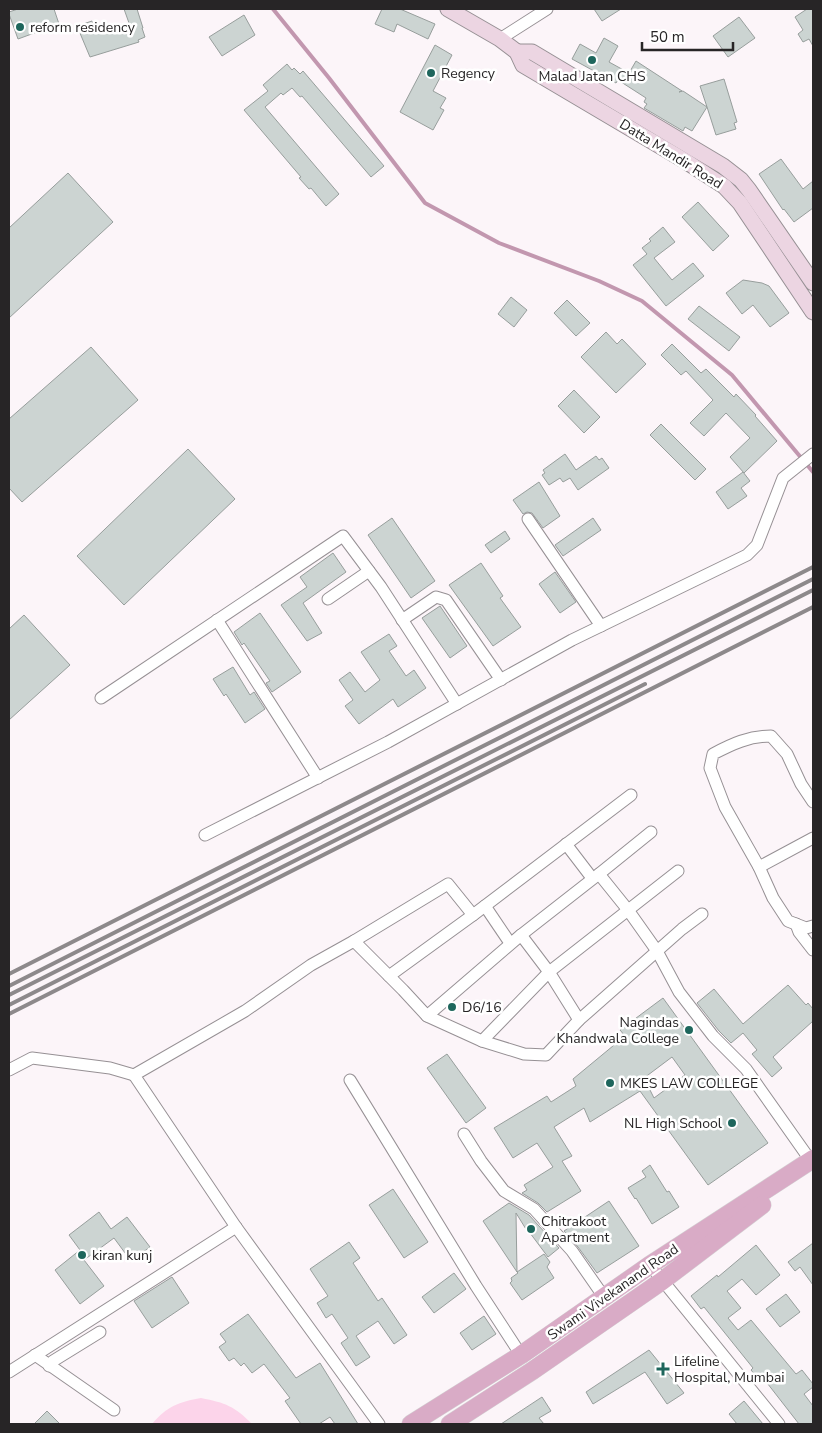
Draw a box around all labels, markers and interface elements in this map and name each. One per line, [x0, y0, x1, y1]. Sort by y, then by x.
place label: reform residency [30, 18, 136, 37]
scale bar [642, 20, 733, 52]
marker: reform residency [14, 21, 26, 33]
text: 50 m [650, 27, 685, 47]
marker: Malad Jatan CHS [586, 54, 598, 66]
place label: Regency [441, 64, 496, 83]
marker: Regency [425, 67, 437, 79]
place label: Malad Jatan CHS [538, 67, 646, 86]
street label: Datta Mandir Road [616, 115, 726, 193]
place label: D6/16 [462, 998, 502, 1017]
marker: D6/16 [446, 1001, 458, 1013]
place label: Nagindas Khandwala College [557, 1013, 679, 1048]
marker: Nagindas Khandwala College [683, 1024, 695, 1036]
place label: MKES LAW COLLEGE [620, 1074, 758, 1093]
marker: MKES LAW COLLEGE [604, 1077, 616, 1089]
place label: NL High School [624, 1114, 723, 1133]
marker: NL High School [726, 1117, 738, 1129]
place label: Chitrakoot Apartment [541, 1212, 609, 1247]
marker: Chitrakoot Apartment [525, 1223, 537, 1235]
street label: Swami Vivekanand Road [544, 1240, 682, 1344]
place label: kiran kunj [92, 1246, 152, 1265]
marker: kiran kunj [76, 1249, 88, 1261]
place label: Lifeline Hospital, Mumbai [674, 1352, 785, 1387]
marker: Lifeline Hospital, Mumbai [656, 1362, 670, 1376]

